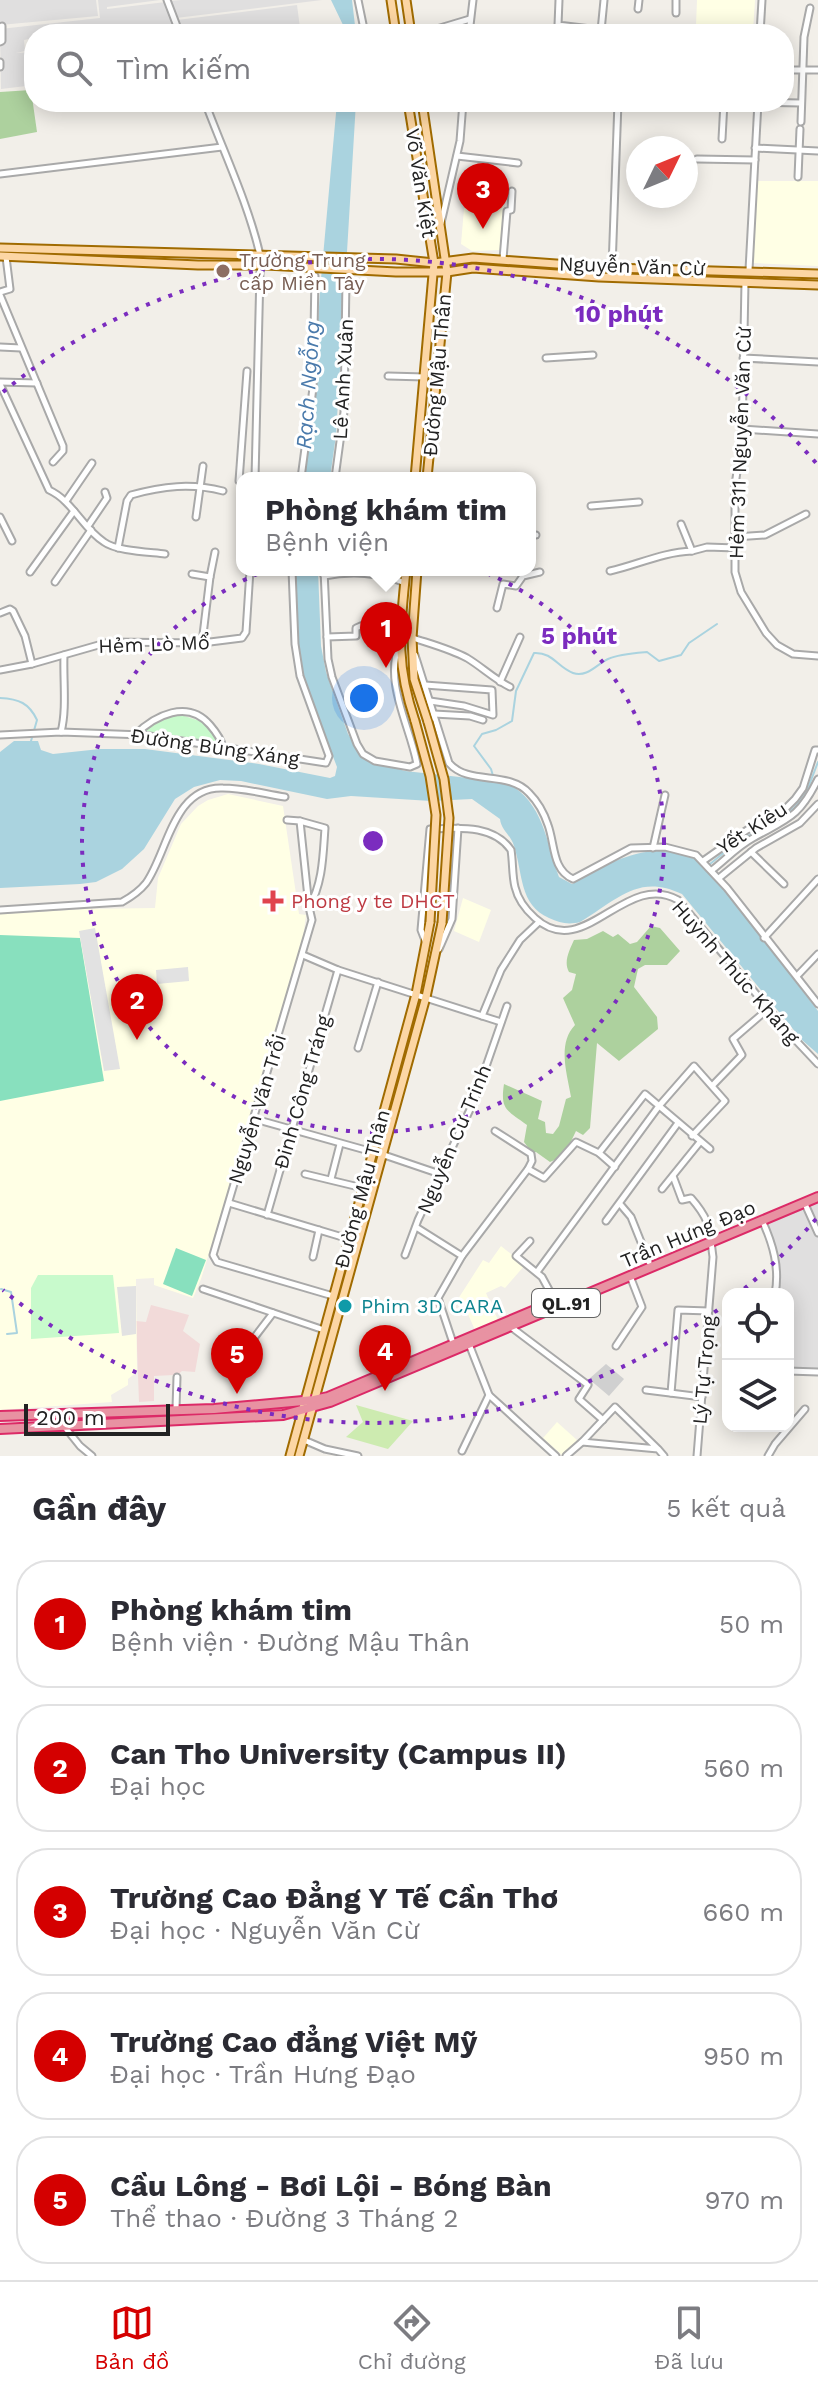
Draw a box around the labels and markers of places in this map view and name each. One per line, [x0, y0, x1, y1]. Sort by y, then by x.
pin: 3 [457, 163, 509, 229]
place label: Trường Trung cấp Miền Tây [239, 248, 366, 295]
marker: Trường Trung cấp Miền Tây [214, 262, 232, 280]
pin: 1 [360, 602, 412, 668]
centre of rings [359, 827, 387, 855]
place label: Phong y te DHCT [291, 889, 455, 913]
marker: Phong y te DHCT [262, 890, 284, 912]
pin: 2 [111, 974, 163, 1040]
place label: Phim 3D CARA [361, 1294, 503, 1318]
marker: Phim 3D CARA [336, 1297, 354, 1315]
pin: 4 [359, 1325, 411, 1391]
pin: 5 [211, 1328, 263, 1394]

